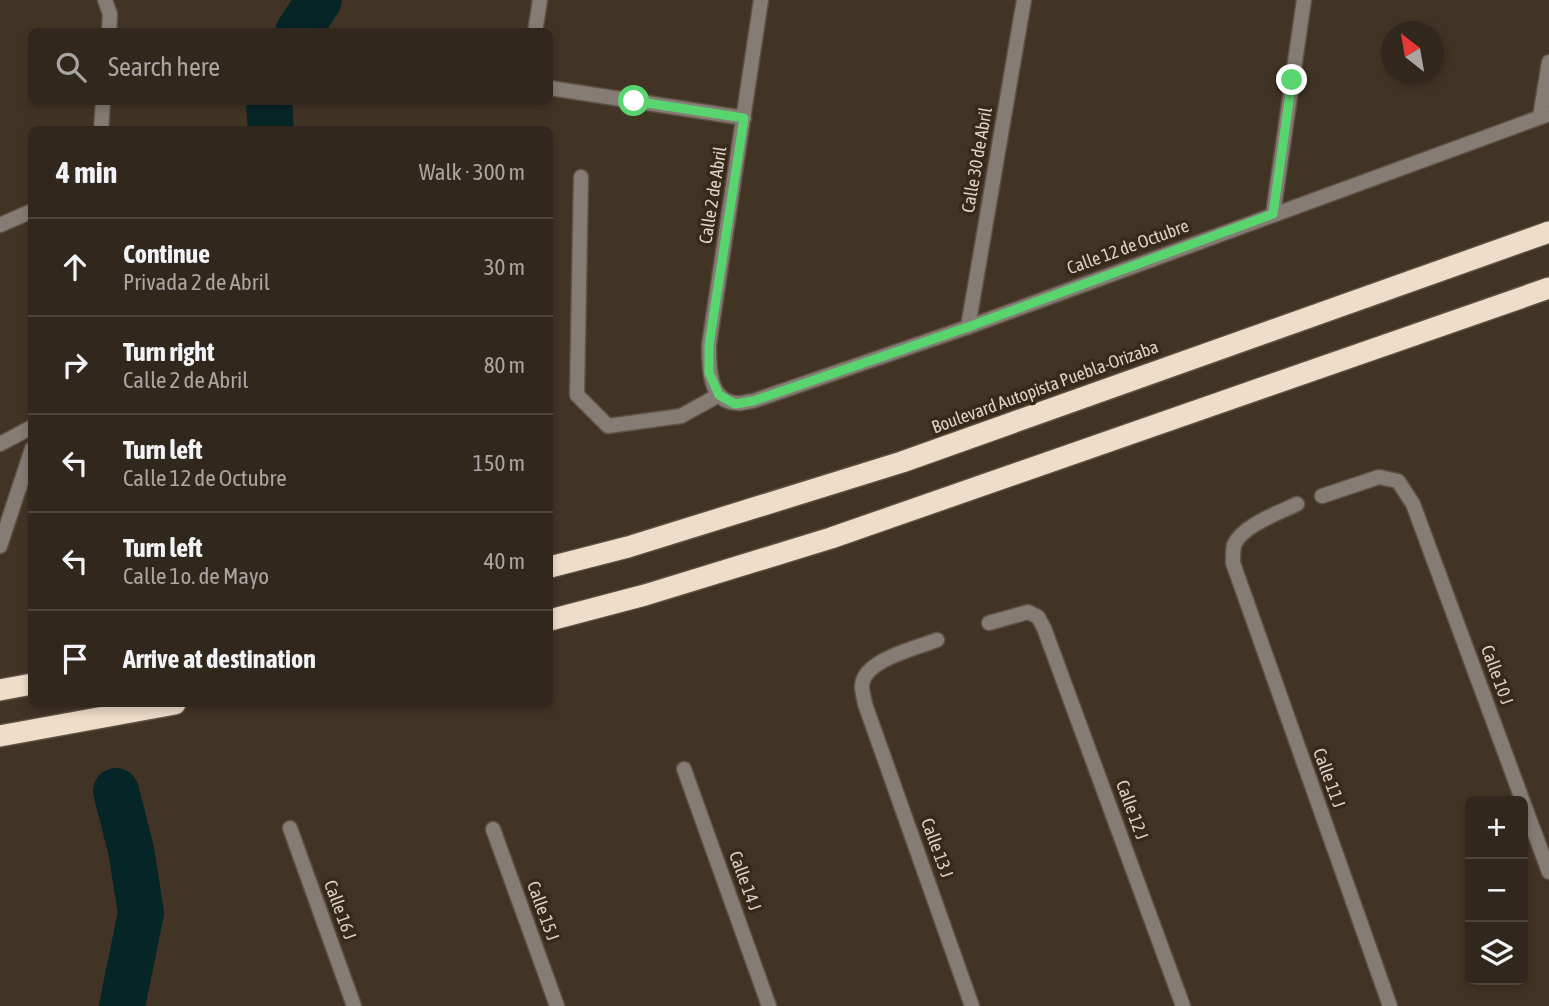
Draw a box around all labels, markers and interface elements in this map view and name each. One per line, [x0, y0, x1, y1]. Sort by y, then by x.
north arrow [1381, 21, 1444, 84]
search box [28, 28, 553, 105]
icon: search [52, 48, 90, 86]
text: Search here [108, 52, 220, 82]
route end [1276, 64, 1307, 95]
route start [618, 85, 649, 116]
street label: Calle 30 de Abril [957, 105, 996, 214]
street label: Calle 2 de Abril [694, 145, 731, 245]
text: 4 min [56, 155, 117, 189]
text: Walk · 300 m [419, 159, 525, 185]
street label: Calle 12 de Octubre [1064, 215, 1192, 278]
text: Continue [123, 239, 210, 269]
icon: ahead [56, 248, 94, 286]
text: 30 m [484, 254, 525, 280]
text: Privada 2 de Abril [123, 269, 270, 295]
street label: Boulevard Autopista Puebla-Orizaba [929, 336, 1161, 437]
text: Turn right [123, 337, 214, 367]
icon: right [56, 346, 94, 384]
text: 80 m [484, 352, 525, 378]
text: Calle 2 de Abril [123, 367, 248, 393]
text: Turn left [123, 435, 203, 465]
icon: left [56, 444, 94, 482]
text: 150 m [473, 450, 525, 476]
text: Calle 12 de Octubre [123, 465, 287, 491]
text: Turn left [123, 533, 203, 563]
icon: left [56, 542, 94, 580]
text: 40 m [484, 548, 525, 574]
text: Calle 1o. de Mayo [123, 563, 269, 589]
icon: arrive [56, 640, 94, 678]
street label: Calle 10 J [1477, 642, 1518, 707]
text: Arrive at destination [123, 644, 316, 674]
street label: Calle 11 J [1309, 745, 1350, 810]
street label: Calle 12 J [1112, 777, 1153, 842]
map controls [1465, 796, 1528, 985]
button: + [1465, 796, 1528, 859]
street label: Calle 13 J [917, 815, 958, 880]
street label: Calle 14 J [725, 848, 766, 913]
button: − [1465, 859, 1528, 922]
street label: Calle 16 J [320, 877, 361, 942]
street label: Calle 15 J [523, 878, 564, 943]
button: layers [1465, 922, 1528, 985]

